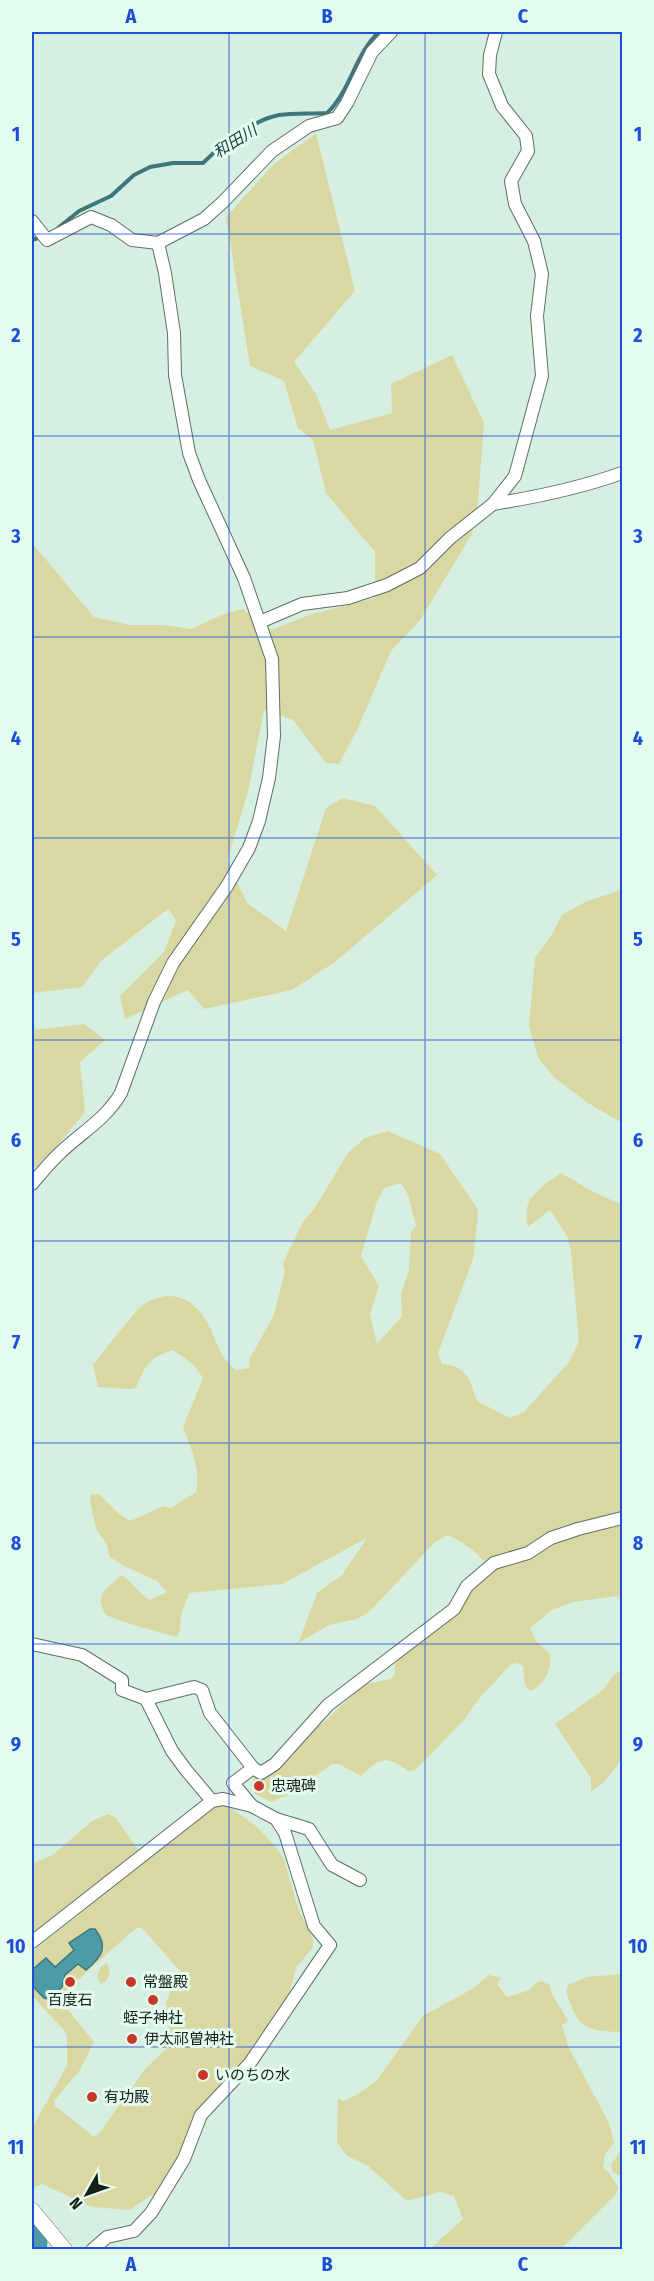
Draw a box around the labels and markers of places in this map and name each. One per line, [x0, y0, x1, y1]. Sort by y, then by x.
place label: 忠魂碑 [271, 1777, 316, 1795]
marker: 忠魂碑 [252, 1779, 266, 1793]
place label: 常盤殿 [143, 1973, 188, 1991]
marker: 百度石 [63, 1975, 77, 1989]
marker: 常盤殿 [124, 1975, 138, 1989]
place label: 百度石 [47, 1991, 93, 2009]
marker: 蛭子神社 [146, 1993, 160, 2007]
place label: 蛭子神社 [123, 2009, 183, 2027]
place label: 伊太祁曽神社 [144, 2030, 234, 2048]
marker: 伊太祁曽神社 [125, 2032, 139, 2046]
place label: いのちの水 [215, 2066, 290, 2084]
marker: いのちの水 [196, 2068, 210, 2082]
place label: 有功殿 [104, 2088, 149, 2106]
marker: 有功殿 [85, 2090, 99, 2104]

